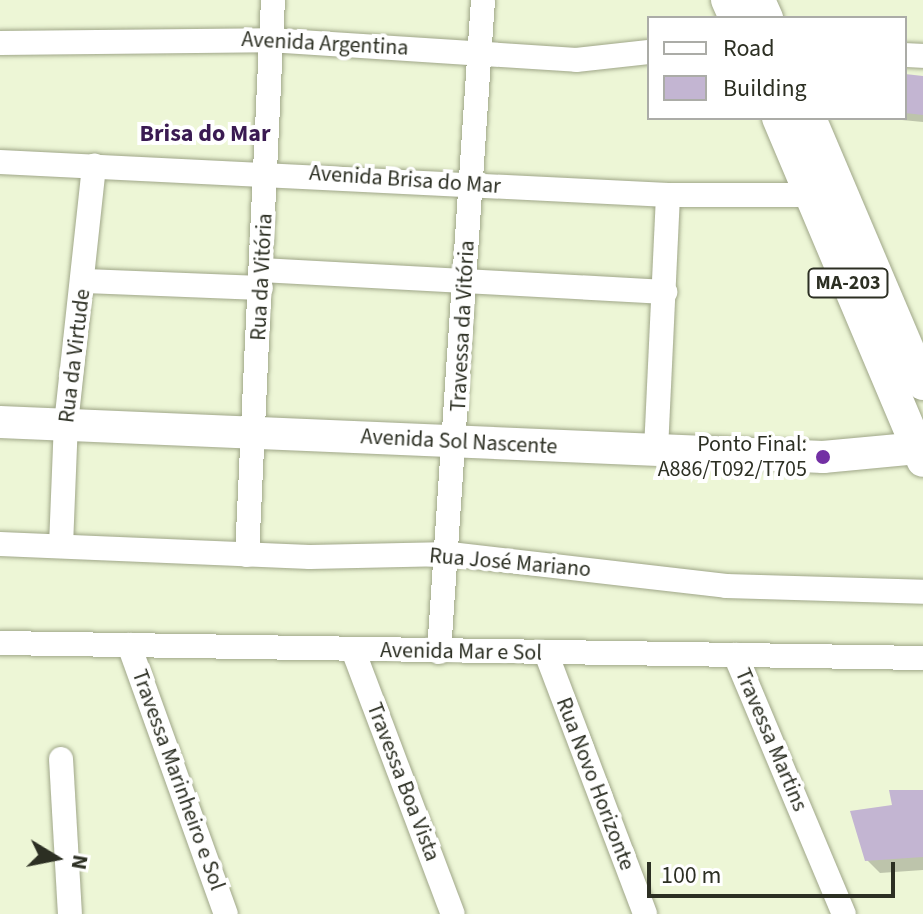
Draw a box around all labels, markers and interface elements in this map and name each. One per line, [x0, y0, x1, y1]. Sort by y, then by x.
legend [647, 16, 907, 120]
street label: Avenida Argentina [241, 26, 409, 62]
text: Road [723, 31, 775, 66]
text: Building [723, 71, 807, 106]
district label: Brisa do Mar [139, 120, 271, 148]
street label: Avenida Brisa do Mar [308, 160, 502, 200]
street label: Rua da Vitória [245, 213, 279, 341]
street label: Travessa da Vitória [445, 240, 481, 412]
road number: MA-203 [806, 267, 890, 299]
street label: Rua da Virtude [54, 288, 96, 424]
street label: Avenida Sol Nascente [360, 424, 558, 460]
place label: Ponto Final: A886/T092/T705 [658, 431, 807, 482]
marker: Ponto Final: A886/T092/T705 [814, 448, 832, 466]
street label: Rua José Mariano [428, 543, 592, 583]
street label: Avenida Mar e Sol [380, 637, 542, 667]
street label: Travessa Martins [729, 665, 813, 815]
street label: Travessa Marinheiro e Sol [126, 666, 230, 894]
street label: Rua Novo Horizonte [550, 694, 640, 874]
street label: Travessa Boa Vista [361, 699, 445, 865]
north arrow [16, 818, 96, 898]
scale bar [651, 846, 899, 896]
text: N [63, 852, 97, 872]
text: 100 m [661, 858, 721, 893]

